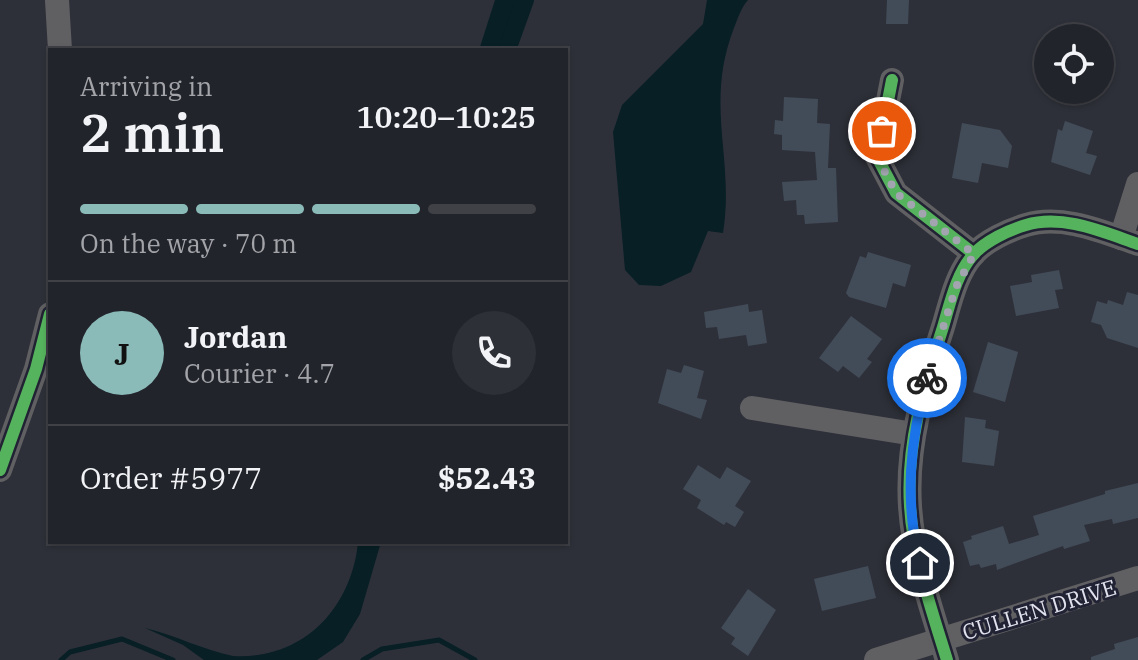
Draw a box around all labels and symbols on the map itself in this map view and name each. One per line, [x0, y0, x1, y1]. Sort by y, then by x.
pin [848, 97, 916, 165]
courier [887, 338, 967, 418]
pin [886, 529, 954, 597]
street label: CULLEN DRIVE [958, 572, 1120, 646]

